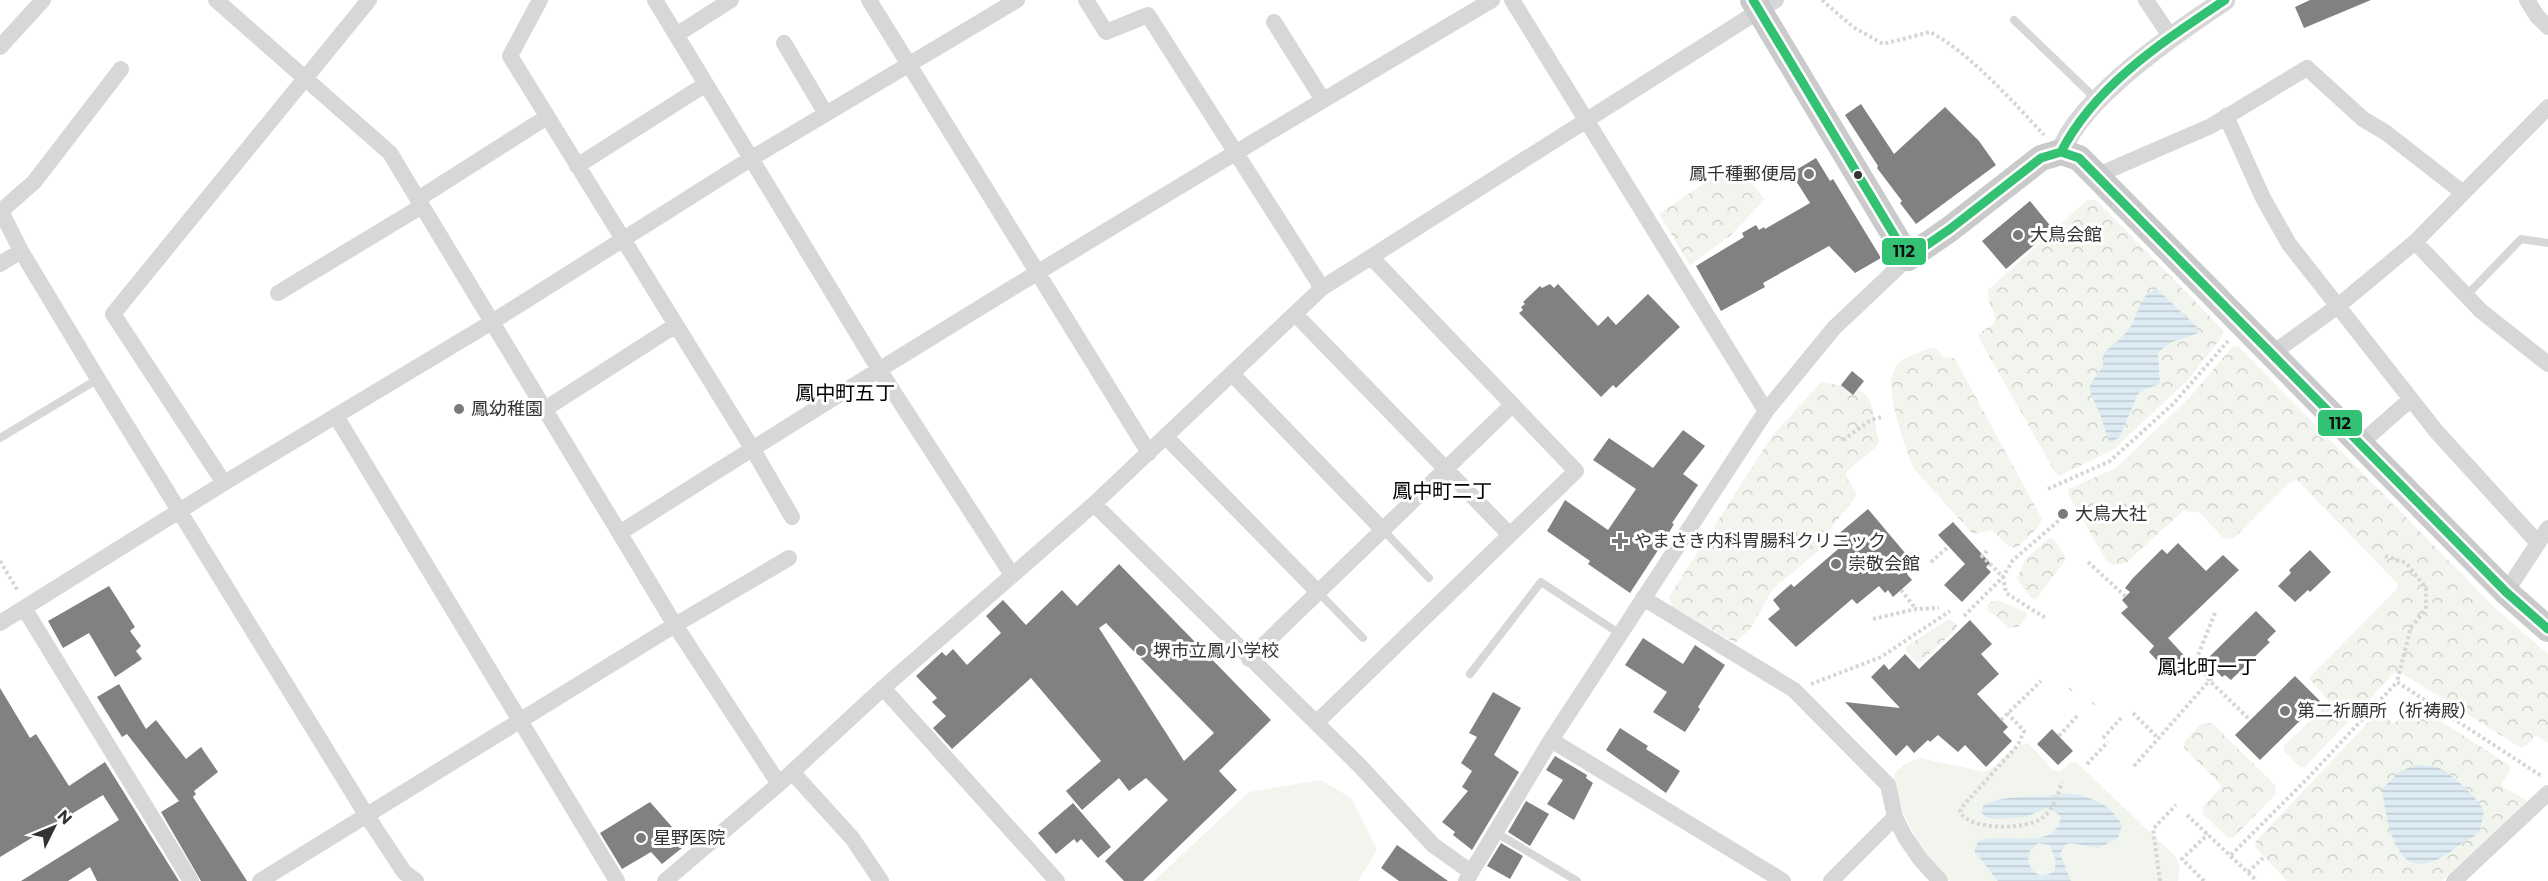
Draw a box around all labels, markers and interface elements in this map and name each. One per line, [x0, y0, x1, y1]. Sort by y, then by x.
place label: 鳳千種郵便局 [1689, 163, 1797, 185]
marker: 鳳千種郵便局 [1802, 167, 1816, 181]
unlabelled marker [1852, 169, 1864, 181]
place label: 大鳥会館 [2030, 224, 2102, 246]
marker: 大鳥会館 [2011, 228, 2025, 242]
line badge: 112 [1881, 237, 1927, 266]
text: 112 [1893, 242, 1915, 261]
district label: 鳳中町五丁 [795, 381, 895, 405]
place label: 鳳幼稚園 [471, 398, 543, 420]
marker: 鳳幼稚園 [452, 402, 466, 416]
line badge: 112 [2317, 409, 2363, 437]
text: 112 [2329, 414, 2351, 433]
district label: 鳳中町二丁 [1392, 479, 1492, 503]
place label: 大鳥大社 [2075, 503, 2147, 525]
marker: 大鳥大社 [2056, 507, 2070, 521]
place label: やまさき内科胃腸科クリニック [1634, 530, 1886, 552]
marker: やまさき内科胃腸科クリニック [1611, 532, 1629, 550]
place label: 崇敬会館 [1848, 553, 1920, 575]
marker: 崇敬会館 [1829, 557, 1843, 571]
place label: 堺市立鳳小学校 [1153, 640, 1279, 662]
marker: 堺市立鳳小学校 [1134, 644, 1148, 658]
district label: 鳳北町一丁 [2157, 655, 2257, 679]
place label: 第二祈願所（祈祷殿） [2297, 700, 2477, 722]
marker: 第二祈願所（祈祷殿） [2278, 704, 2292, 718]
north arrow [24, 797, 84, 857]
text: N [53, 806, 76, 828]
place label: 星野医院 [653, 827, 725, 849]
marker: 星野医院 [634, 831, 648, 845]

